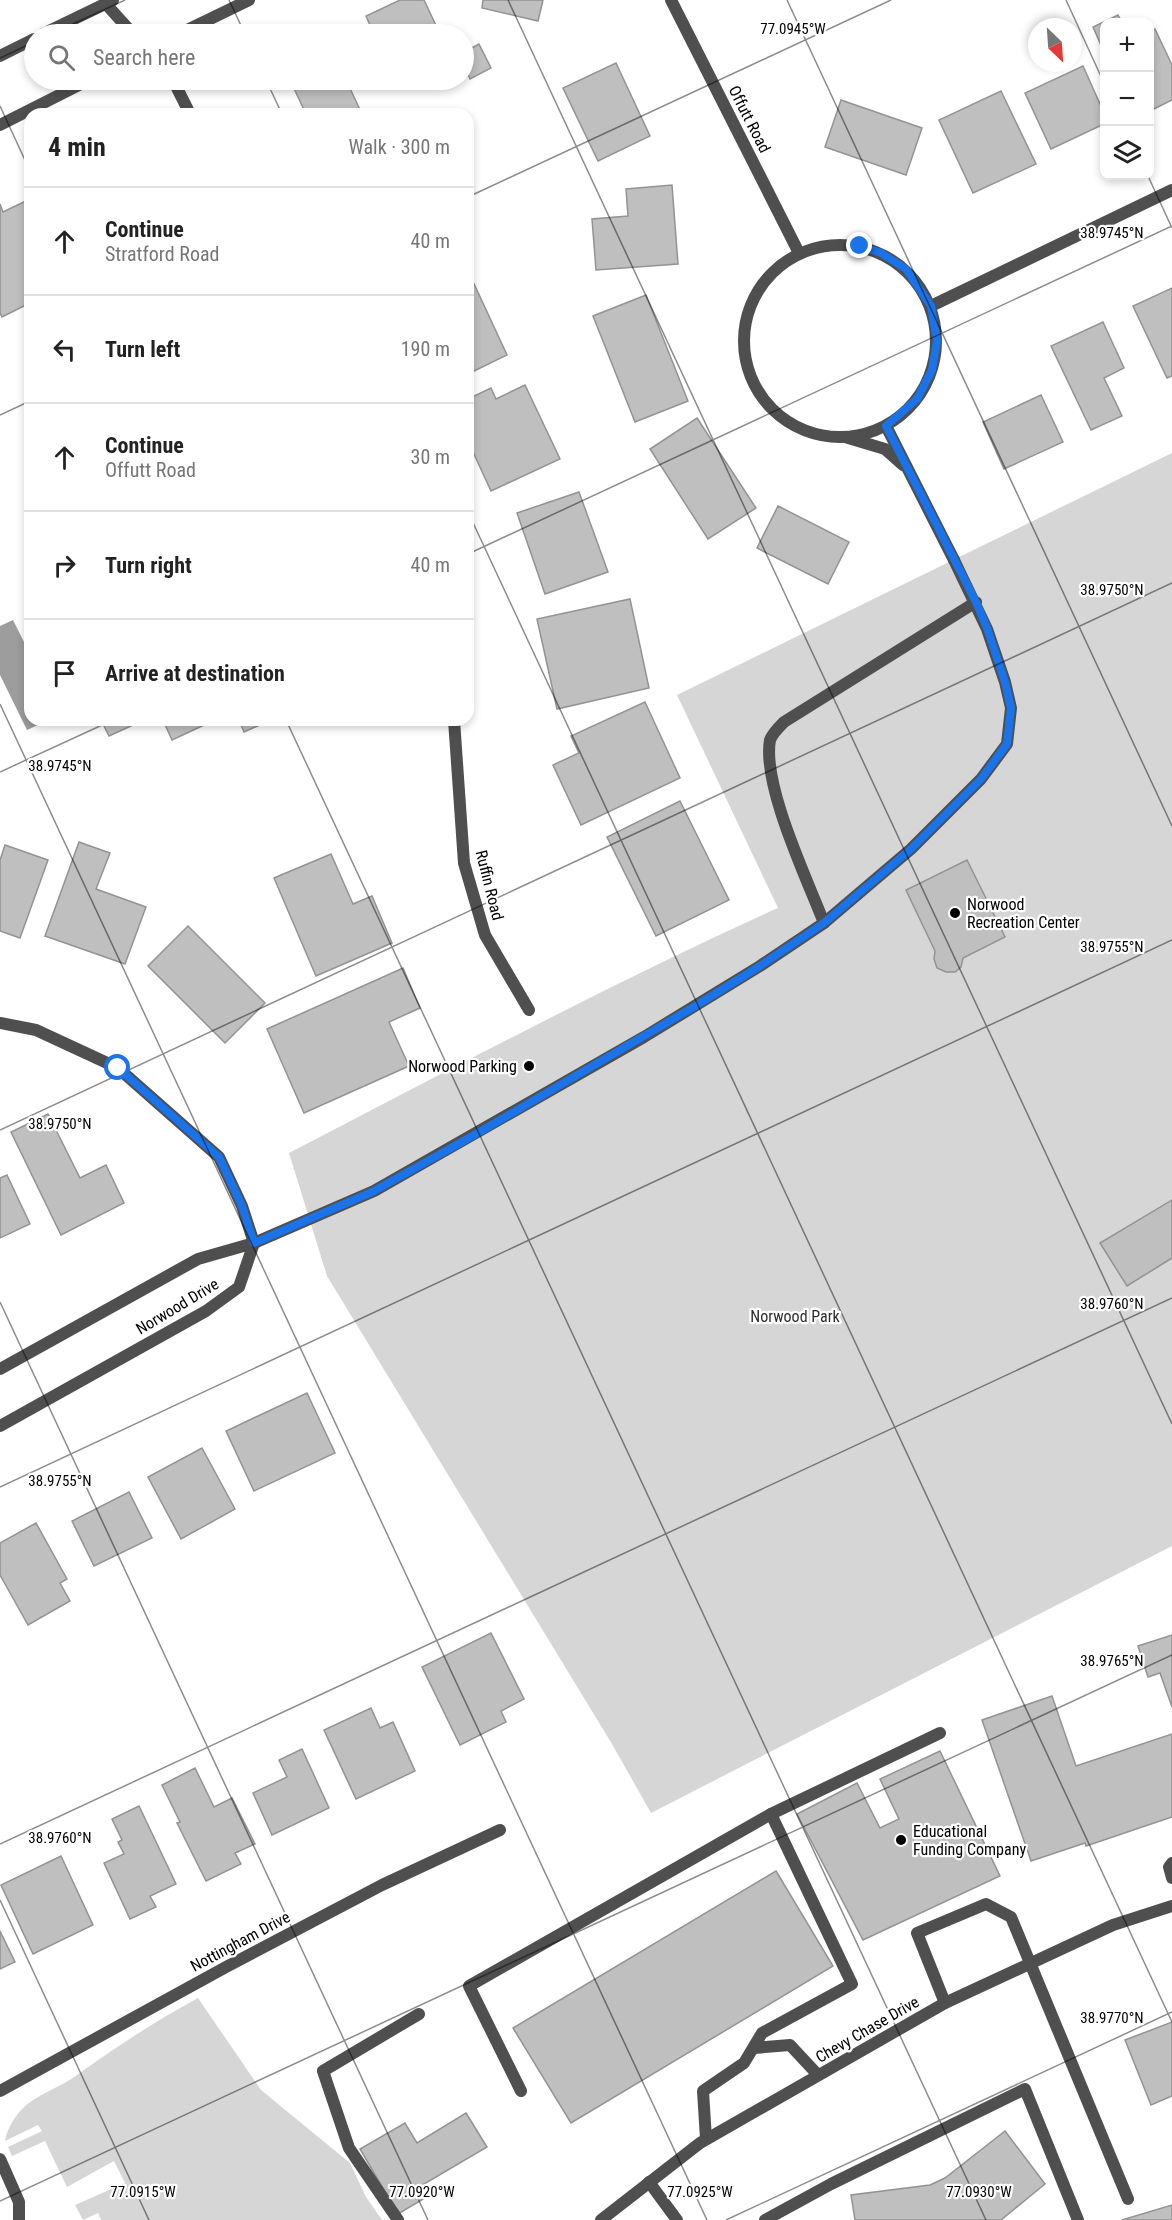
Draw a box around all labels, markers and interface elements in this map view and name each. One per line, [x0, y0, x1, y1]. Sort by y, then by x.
north arrow [1028, 18, 1082, 72]
map controls [1100, 18, 1154, 180]
button: + [1100, 18, 1154, 72]
text: 77.0945°W [760, 20, 826, 38]
search box [24, 24, 474, 90]
icon: search [45, 41, 78, 74]
text: Search here [93, 45, 195, 70]
button: − [1100, 72, 1154, 126]
street label: Offutt Road [725, 83, 775, 156]
button: layers [1100, 126, 1154, 180]
text: 4 min [48, 132, 106, 162]
text: Walk · 300 m [349, 135, 450, 159]
text: Continue [105, 217, 184, 242]
text: 38.9745°N [1080, 224, 1144, 242]
icon: ahead [48, 225, 81, 258]
text: 40 m [411, 229, 450, 253]
route end [846, 232, 872, 258]
text: Stratford Road [105, 242, 219, 266]
icon: left [48, 333, 81, 366]
text: Turn left [105, 337, 180, 362]
text: 190 m [401, 337, 450, 361]
text: Continue [105, 433, 184, 458]
icon: ahead [48, 441, 81, 474]
text: 30 m [411, 445, 450, 469]
text: Offutt Road [105, 458, 196, 482]
icon: right [48, 549, 81, 582]
text: Turn right [105, 553, 192, 578]
text: 40 m [411, 553, 450, 577]
text: 38.9750°N [1080, 581, 1144, 599]
icon: arrive [48, 657, 81, 690]
text: Arrive at destination [105, 661, 285, 686]
text: 38.9745°N [28, 757, 92, 775]
street label: Ruffin Road [472, 848, 507, 922]
place label: Norwood Recreation Center [967, 895, 1080, 932]
marker: Norwood Recreation Center [948, 906, 962, 920]
text: 38.9755°N [1080, 938, 1144, 956]
route start [104, 1054, 130, 1080]
place label: Norwood Parking [408, 1057, 517, 1076]
marker: Norwood Parking [522, 1059, 536, 1073]
text: 38.9750°N [28, 1115, 92, 1133]
street label: Norwood Drive [133, 1274, 222, 1339]
text: 38.9760°N [1080, 1295, 1144, 1313]
park label: Norwood Park [750, 1307, 841, 1326]
text: 38.9755°N [28, 1472, 92, 1490]
text: 38.9765°N [1080, 1652, 1144, 1670]
place label: Educational Funding Company [913, 1822, 1026, 1859]
text: 38.9760°N [28, 1829, 92, 1847]
marker: Educational Funding Company [894, 1833, 908, 1847]
street label: Nottingham Drive [187, 1907, 293, 1976]
street label: Chevy Chase Drive [812, 1992, 922, 2067]
text: 38.9770°N [1080, 2009, 1144, 2027]
text: 77.0915°W [110, 2183, 176, 2201]
text: 77.0920°W [389, 2183, 455, 2201]
text: 77.0925°W [667, 2183, 733, 2201]
text: 77.0930°W [946, 2183, 1012, 2201]

